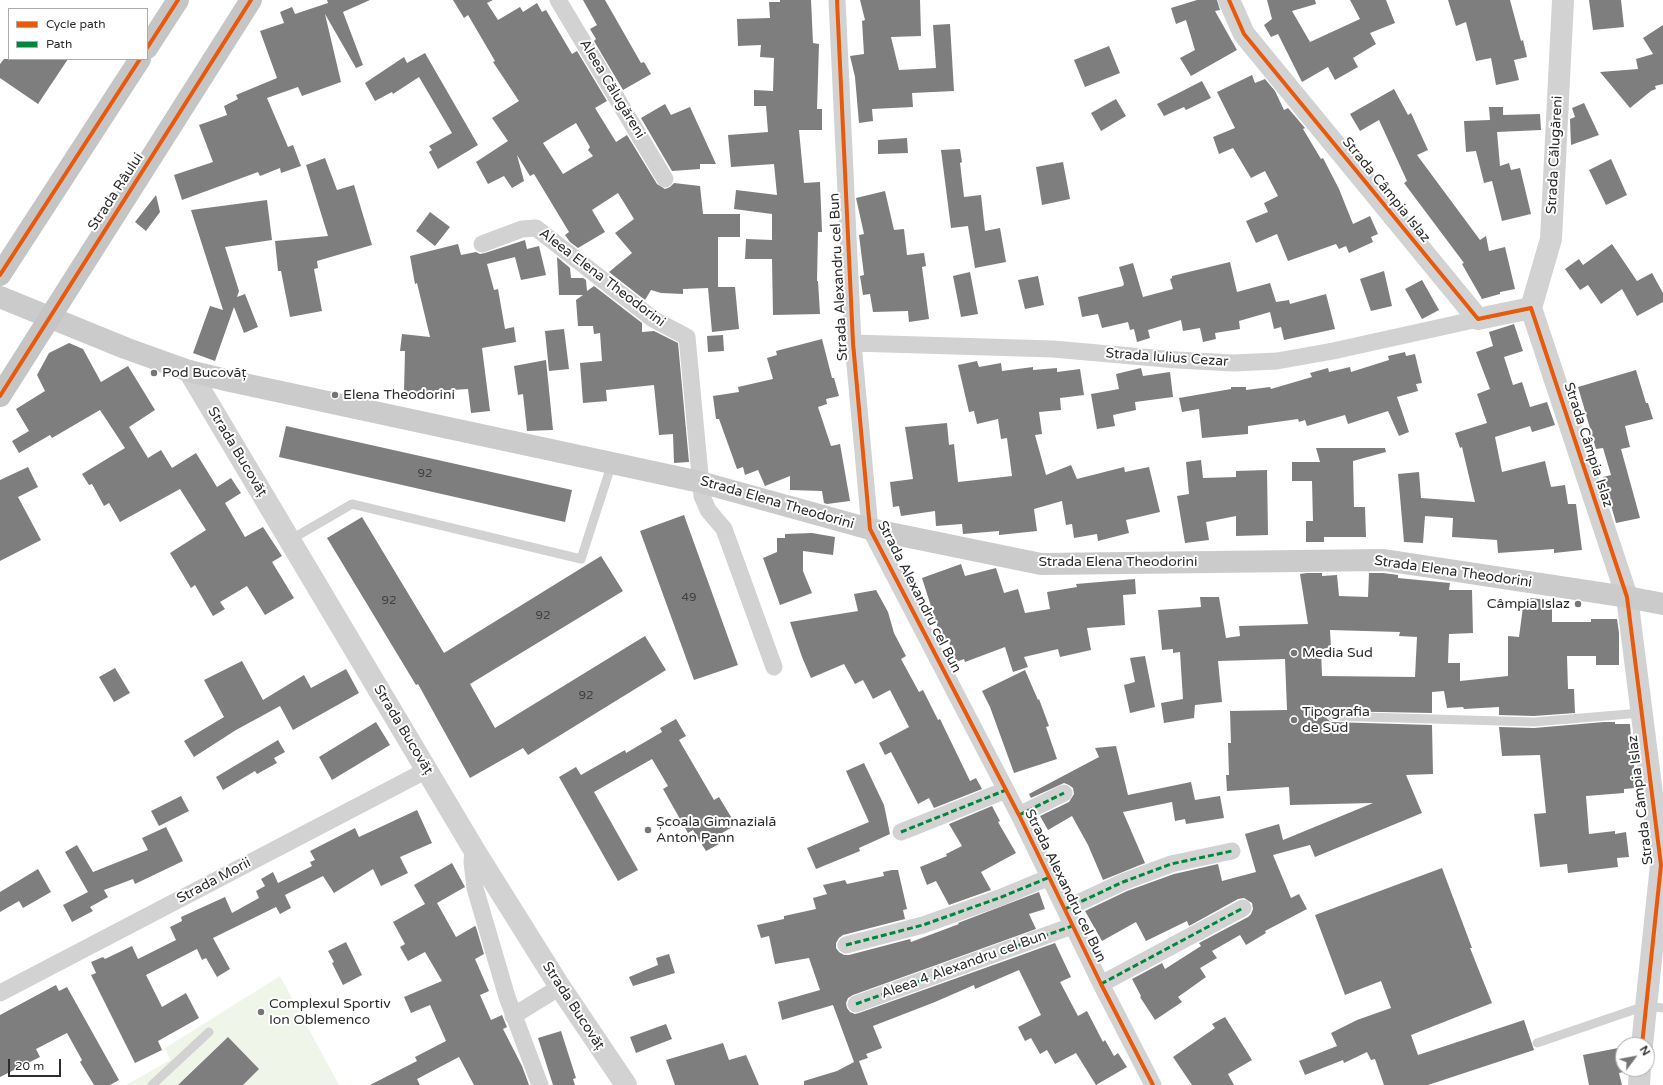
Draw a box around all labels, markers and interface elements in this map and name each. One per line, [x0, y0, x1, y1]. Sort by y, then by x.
legend [8, 8, 148, 60]
text: Cycle path [46, 17, 105, 31]
street label: Aleea Călugăreni [576, 36, 648, 142]
text: Path [46, 37, 72, 51]
street label: Strada Călugăreni [1544, 95, 1566, 215]
street label: Strada Câmpia Islaz [1338, 134, 1434, 246]
street label: Strada Râului [85, 150, 147, 234]
street label: Strada Alexandru cel Bun [826, 192, 852, 362]
street label: Aleea Elena Theodorini [536, 225, 668, 331]
street label: Strada Iulius Cezar [1105, 345, 1229, 371]
place label: Pod Bucovăț [162, 365, 247, 381]
marker: Pod Bucovăț [149, 368, 159, 378]
street label: Strada Câmpia Islaz [1560, 380, 1616, 510]
place label: Elena Theodorini [343, 387, 455, 403]
marker: Elena Theodorini [330, 390, 340, 400]
street label: Strada Bucovăț [204, 404, 270, 500]
house number: 92 [417, 467, 433, 481]
street label: Strada Elena Theodorini [698, 473, 856, 533]
street label: Strada Alexandru cel Bun [873, 518, 965, 676]
street label: Strada Elena Theodorini [1373, 553, 1533, 591]
street label: Strada Elena Theodorini [1038, 554, 1198, 570]
house number: 49 [681, 591, 697, 605]
house number: 92 [381, 594, 397, 608]
place label: Câmpia Islaz [1487, 596, 1570, 612]
marker: Câmpia Islaz [1573, 599, 1583, 609]
house number: 92 [535, 609, 551, 623]
place label: Media Sud [1302, 645, 1373, 661]
marker: Media Sud [1289, 648, 1299, 658]
street label: Strada Bucovăț [370, 682, 436, 778]
house number: 92 [578, 689, 594, 703]
place label: Tipografia de Sud [1302, 704, 1370, 736]
marker: Tipografia de Sud [1289, 715, 1299, 725]
street label: Strada Câmpia Islaz [1625, 734, 1657, 866]
street label: Strada Alexandru cel Bun [1021, 807, 1109, 965]
place label: Școala Gimnazială Anton Pann [656, 814, 776, 846]
marker: Școala Gimnazială Anton Pann [643, 825, 653, 835]
street label: Strada Morii [174, 854, 254, 908]
street label: Aleea 4 Alexandru cel Bun [879, 927, 1049, 1003]
street label: Strada Bucovăț [538, 959, 608, 1053]
place label: Complexul Sportiv Ion Oblemenco [269, 996, 391, 1028]
marker: Complexul Sportiv Ion Oblemenco [256, 1007, 266, 1017]
north arrow [1615, 1037, 1655, 1077]
text: N [1637, 1044, 1653, 1058]
scale bar [10, 1051, 63, 1077]
text: 20 m [15, 1059, 44, 1073]

